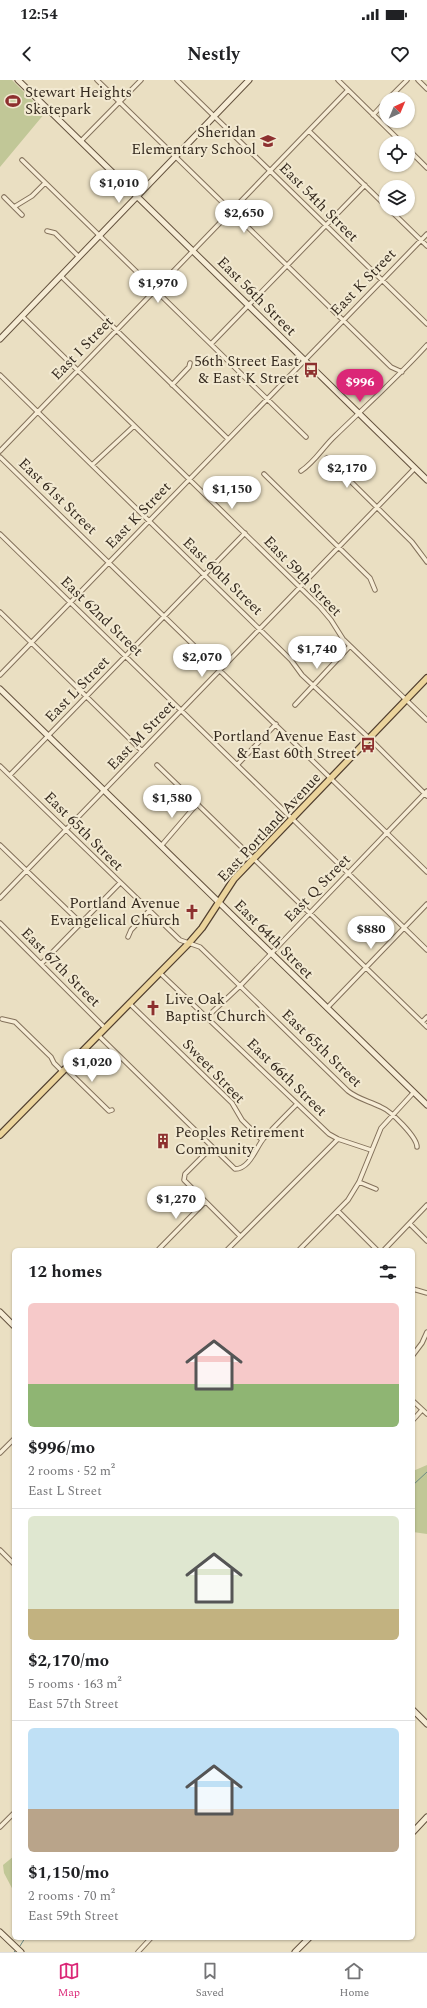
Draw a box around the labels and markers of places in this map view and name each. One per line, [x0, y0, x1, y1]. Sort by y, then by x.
place label: Stewart Heights Skatepark [25, 81, 132, 121]
sports icon: Stewart Heights Skatepark [4, 92, 22, 110]
place label: Sheridan Elementary School [131, 121, 256, 161]
school or university icon: Sheridan Elementary School [259, 132, 277, 150]
pin: $1,010 [86, 170, 152, 204]
pin: $2,650 [211, 200, 277, 234]
pin: $1,970 [125, 270, 191, 304]
place label: 56th Street East & East K Street [194, 350, 299, 390]
bus stop icon: 56th Street East & East K Street [302, 361, 320, 379]
pin: $996 [336, 369, 384, 403]
pin: $2,170 [314, 455, 380, 489]
pin: $1,150 [199, 476, 265, 510]
pin: $1,740 [284, 636, 350, 670]
pin: $2,070 [169, 644, 235, 678]
place label: Portland Avenue East & East 60th Street [213, 725, 356, 765]
bus stop icon: Portland Avenue East & East 60th Street [359, 736, 377, 754]
pin: $1,580 [139, 785, 205, 819]
place label: Portland Avenue Evangelical Church [50, 892, 180, 932]
church icon: Portland Avenue Evangelical Church [183, 903, 201, 921]
pin: $880 [347, 916, 395, 950]
place label: Live Oak Baptist Church [165, 988, 266, 1028]
church icon: Live Oak Baptist Church [144, 999, 162, 1017]
pin: $1,020 [59, 1049, 125, 1083]
place label: Peoples Retirement Community [175, 1121, 305, 1161]
building icon: Peoples Retirement Community [154, 1132, 172, 1150]
pin: $1,270 [143, 1186, 209, 1220]

